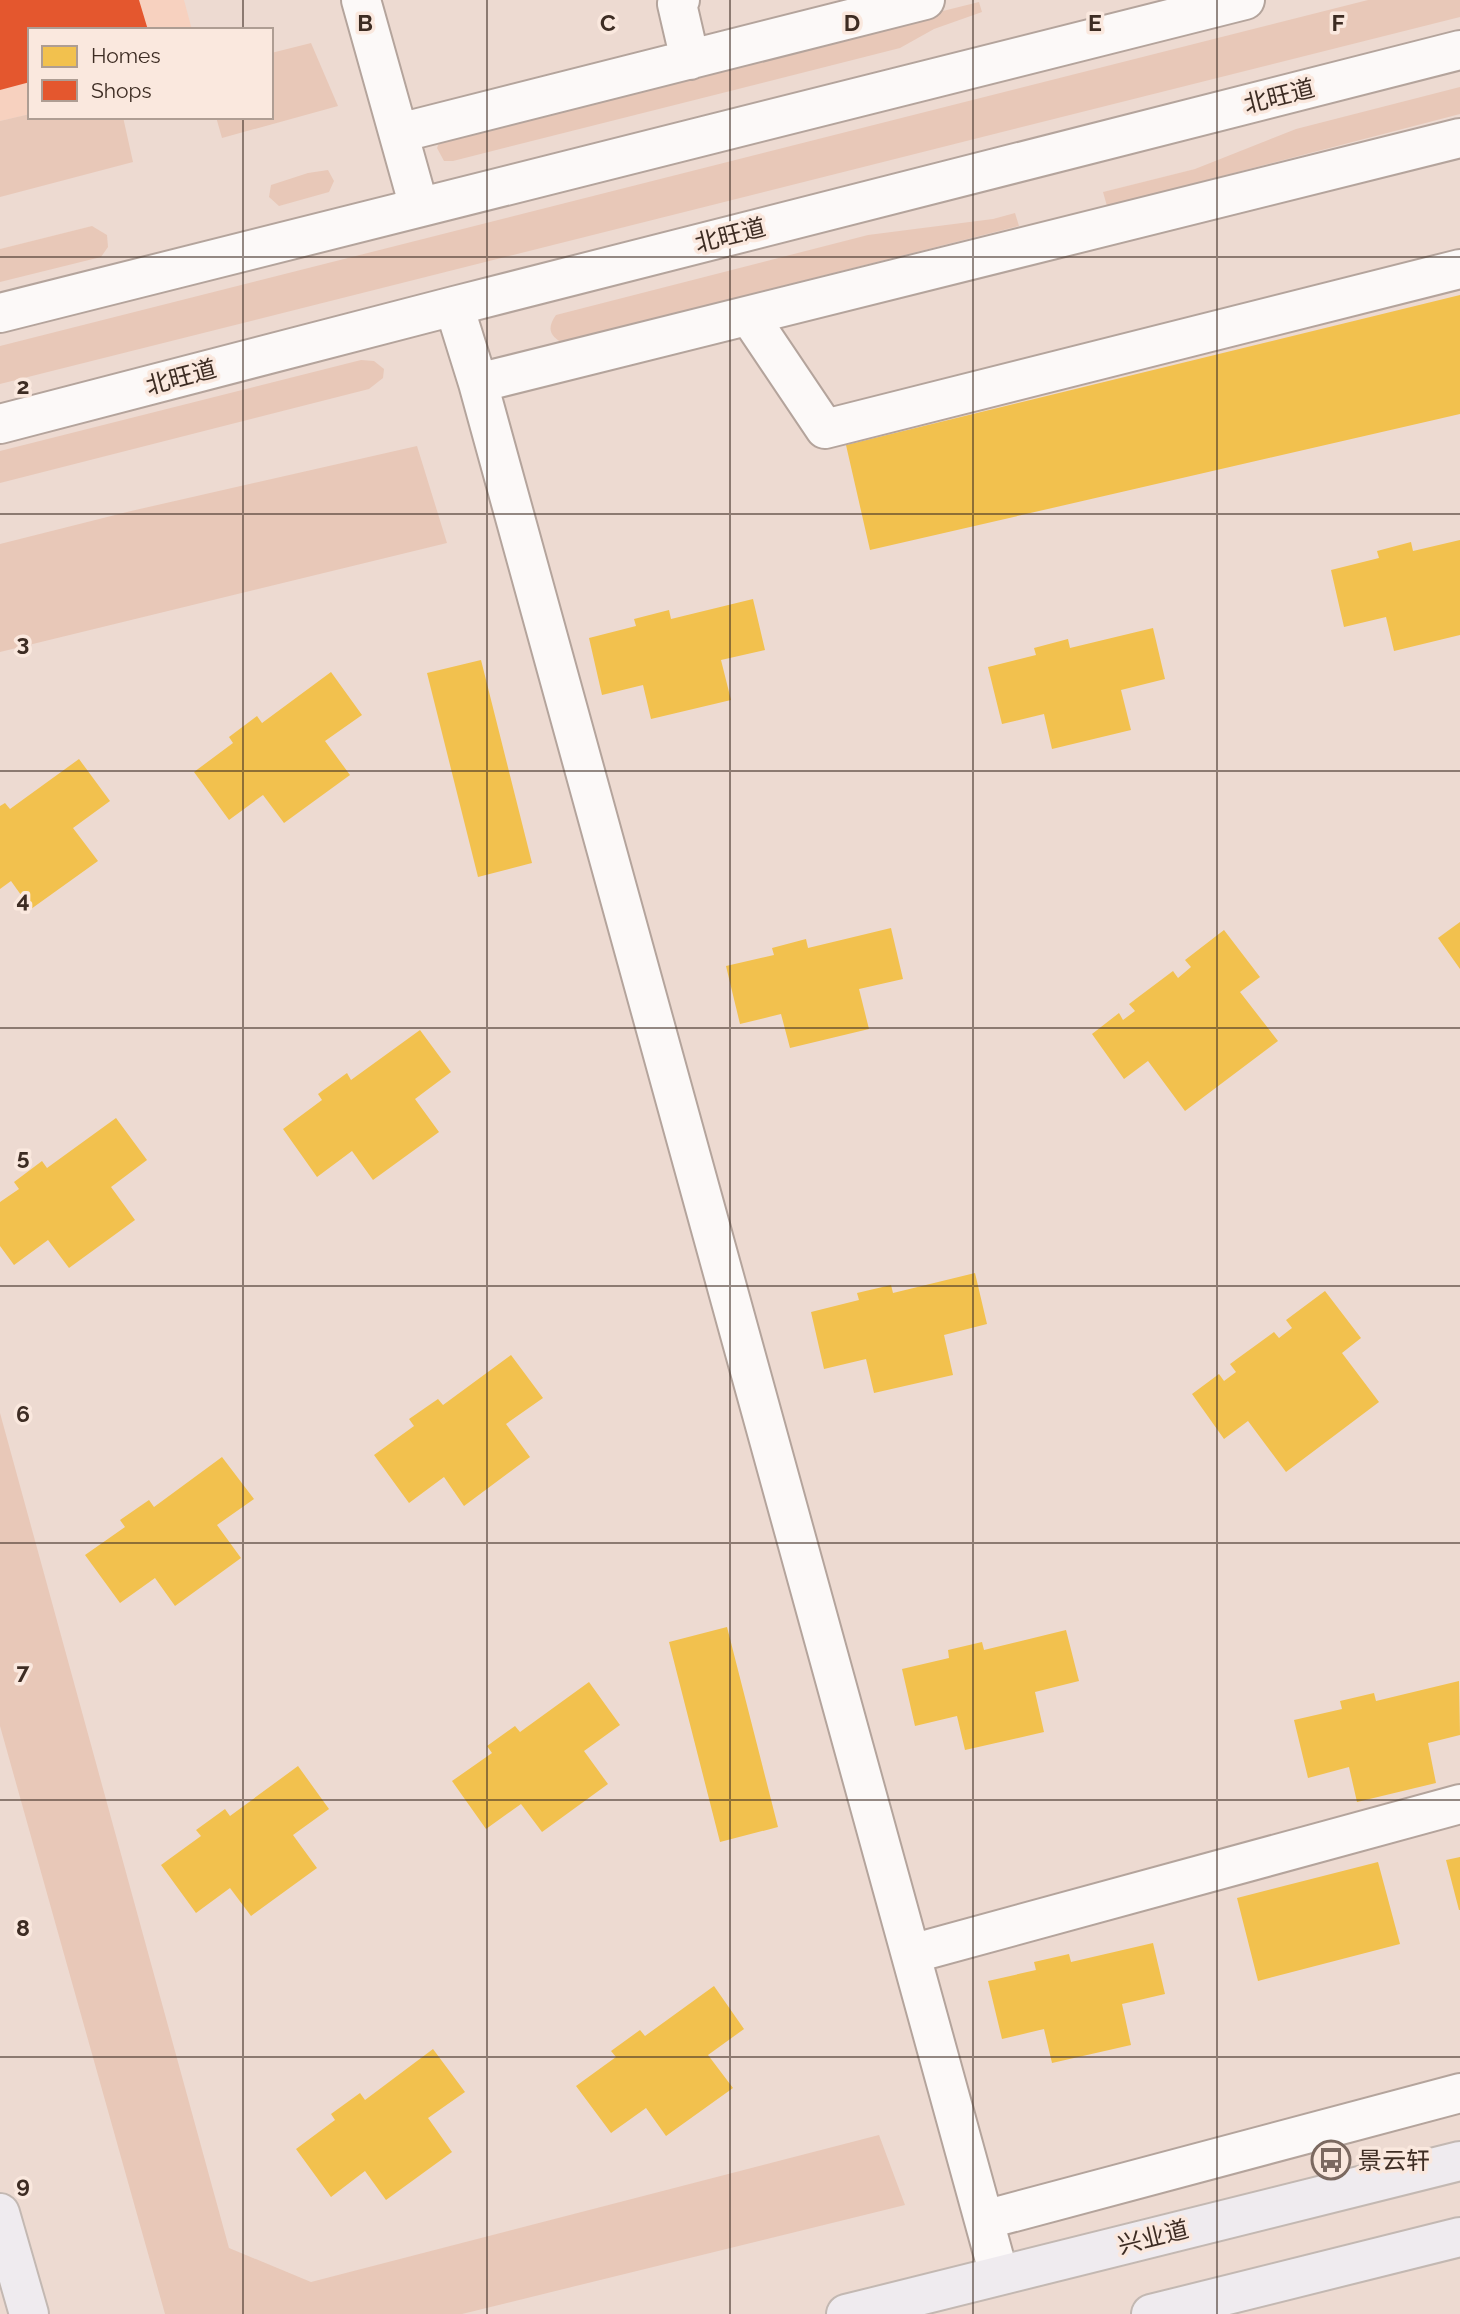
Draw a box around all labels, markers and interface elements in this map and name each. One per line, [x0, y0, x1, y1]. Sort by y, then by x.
text: B [357, 9, 373, 36]
text: C [600, 9, 616, 36]
text: D [844, 9, 860, 36]
text: E [1088, 9, 1102, 36]
text: F [1331, 9, 1345, 36]
legend [28, 28, 273, 119]
text: Homes [91, 43, 161, 68]
street label: 北旺道 [1241, 73, 1317, 119]
text: Shops [91, 78, 152, 103]
street label: 北旺道 [692, 212, 768, 258]
street label: 北旺道 [142, 354, 220, 400]
text: 2 [17, 372, 29, 399]
text: 3 [17, 629, 29, 656]
text: 4 [16, 886, 30, 913]
text: 5 [17, 1143, 30, 1170]
text: 6 [16, 1400, 30, 1427]
text: 7 [17, 1657, 30, 1684]
text: 8 [16, 1914, 30, 1941]
bus stop icon: 景云轩 [1310, 2139, 1352, 2181]
place label: 景云轩 [1358, 2146, 1430, 2175]
text: 9 [16, 2171, 30, 2198]
street label: 兴业道 [1115, 2214, 1191, 2260]

